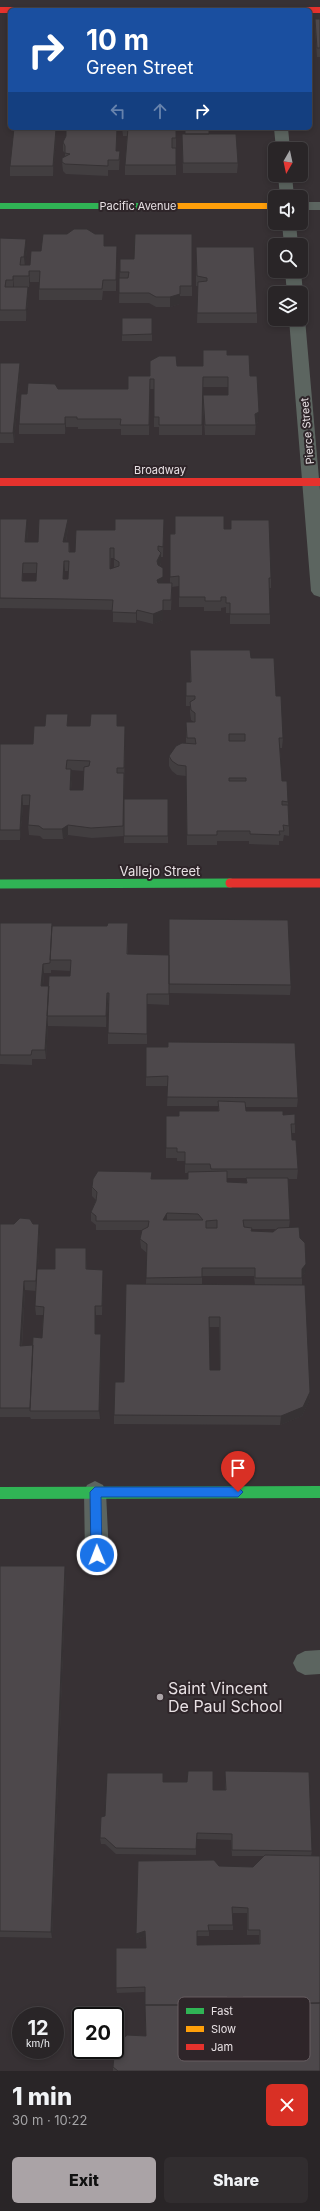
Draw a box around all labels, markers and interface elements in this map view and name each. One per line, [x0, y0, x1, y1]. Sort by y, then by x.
text: 10 m [86, 23, 149, 57]
icon: right [20, 24, 72, 76]
text: Green Street [86, 57, 193, 78]
icon: left [107, 100, 129, 122]
icon: ahead [149, 100, 171, 122]
icon: right [191, 100, 213, 122]
north arrow [268, 142, 308, 182]
map controls [268, 142, 308, 326]
button: sound [268, 190, 308, 230]
street label: Pacific Avenue [100, 199, 176, 213]
button: search [268, 238, 308, 278]
button: layers [268, 286, 308, 326]
street label: Pierce Street [297, 397, 317, 465]
street label: Broadway [134, 463, 186, 477]
street label: Vallejo Street [120, 863, 200, 879]
pin [221, 1451, 255, 1492]
icon: arrive [227, 1457, 249, 1479]
position arrow [76, 1534, 118, 1576]
place label: Saint Vincent De Paul School [168, 1678, 282, 1716]
marker: Saint Vincent De Paul School [155, 1692, 165, 1702]
legend [178, 1997, 310, 2061]
text: Fast [211, 2004, 233, 2018]
speed limit sign: 20 [72, 2007, 124, 2059]
text: 12 [27, 2016, 49, 2040]
text: Slow [211, 2022, 236, 2036]
text: km/h [26, 2037, 50, 2049]
text: Jam [211, 2040, 233, 2054]
text: 1 min [12, 2082, 72, 2111]
button: close [266, 2084, 308, 2126]
text: 30 m · 10:22 [12, 2112, 87, 2128]
button: Exit [12, 2157, 156, 2203]
button: Share [164, 2157, 308, 2203]

